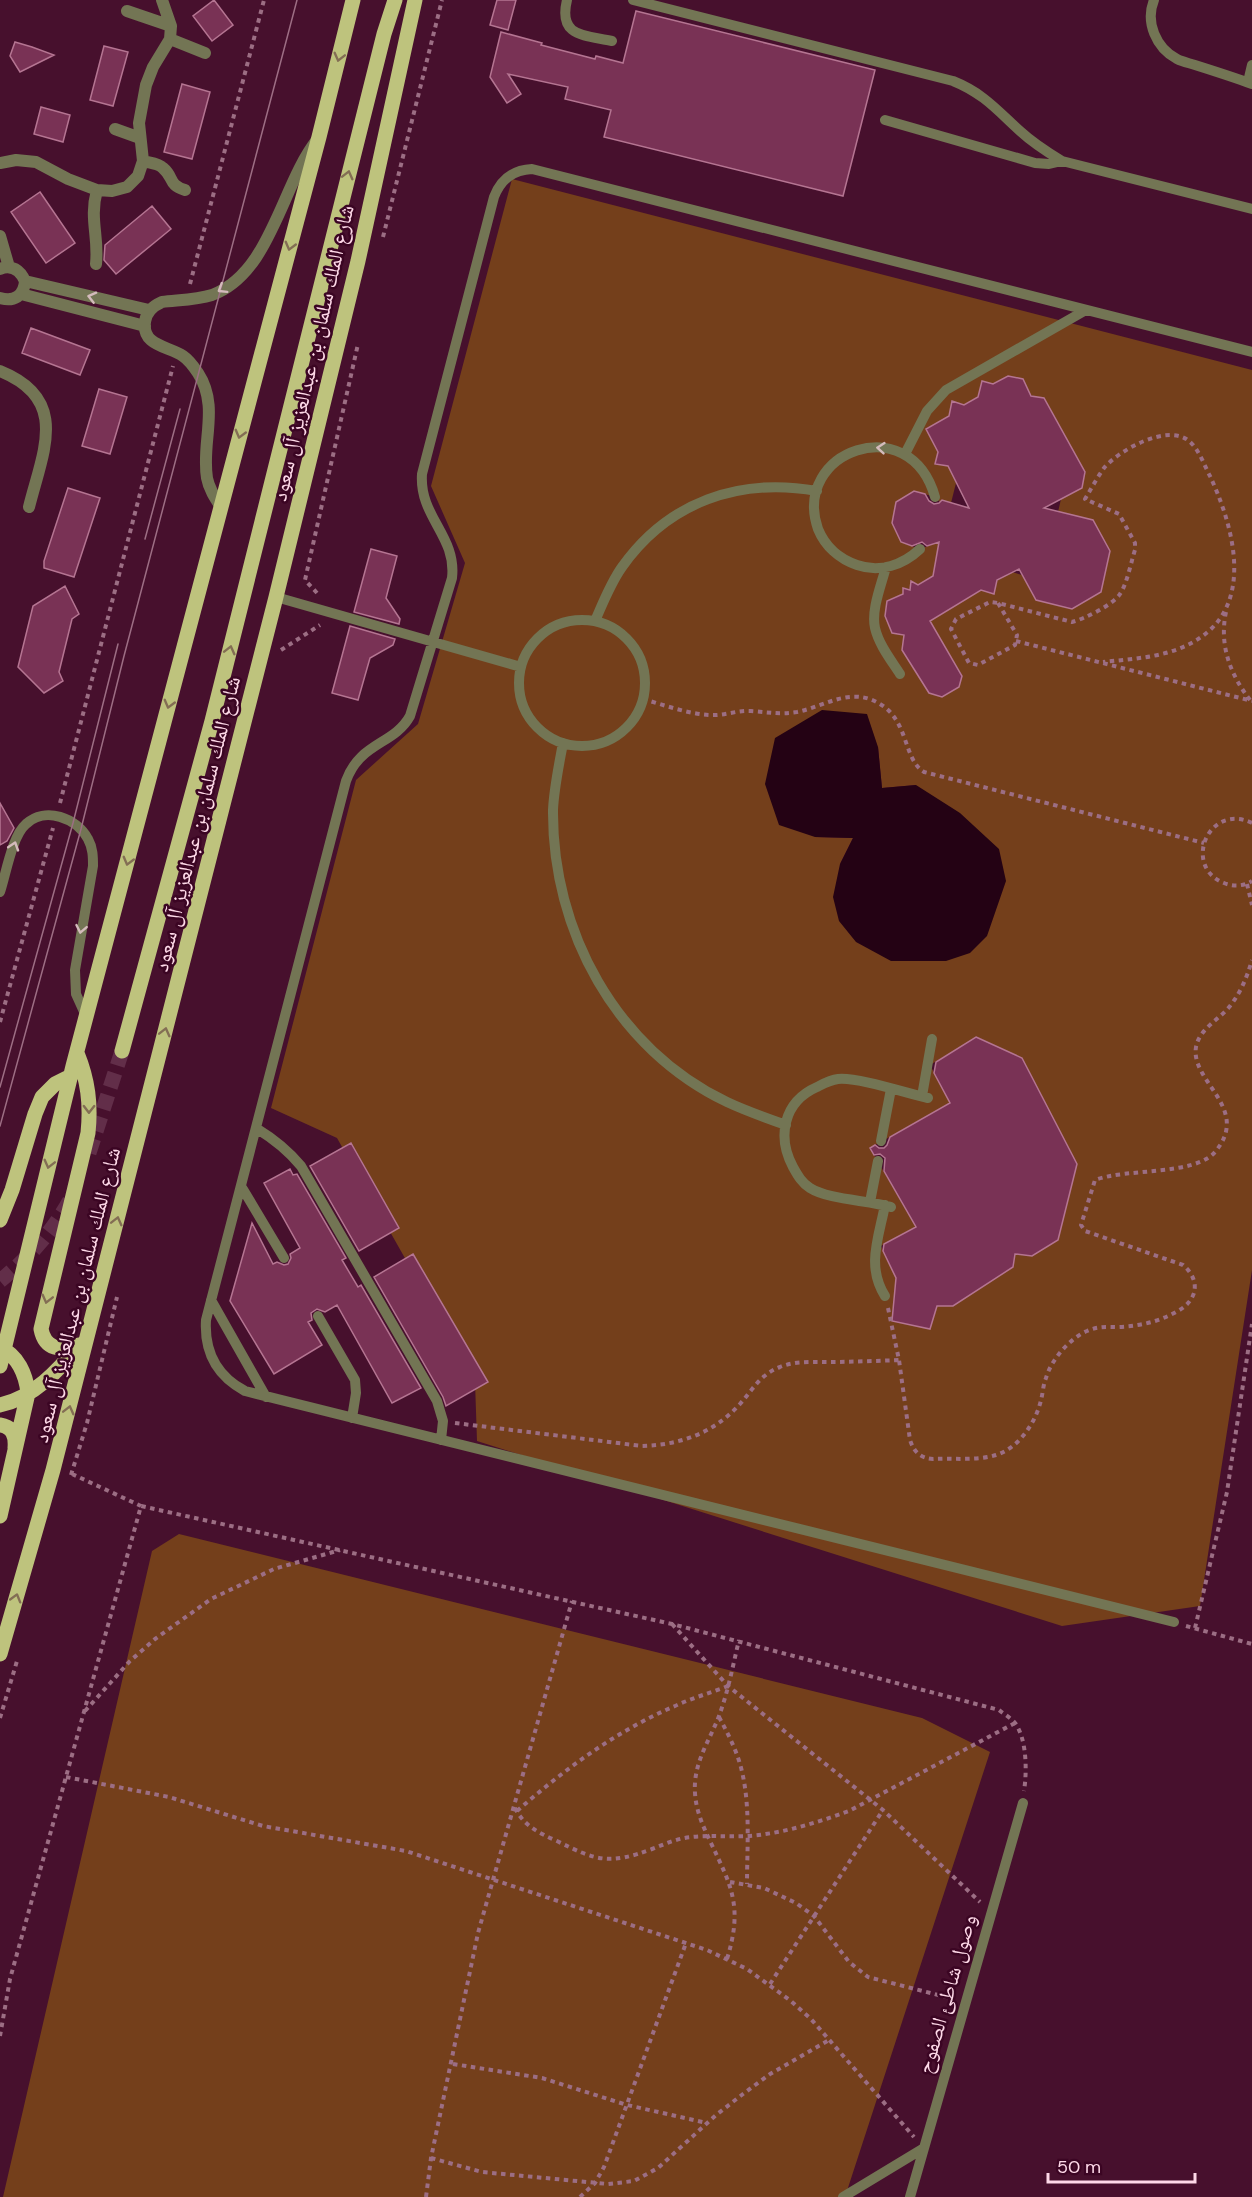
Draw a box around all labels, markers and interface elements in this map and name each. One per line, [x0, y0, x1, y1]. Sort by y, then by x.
one-way arrow [334, 52, 347, 62]
one-way arrow [341, 171, 354, 181]
street label: شارع الملك سلمان بن عبدالعزيز آل سعود [265, 202, 361, 504]
one-way arrow [285, 240, 297, 250]
one-way arrow [217, 281, 228, 292]
one-way arrow [87, 292, 97, 305]
one-way arrow [235, 428, 247, 439]
one-way arrow [876, 442, 886, 455]
one-way arrow [223, 645, 235, 656]
street label: شارع الملك سلمان بن عبدالعزيز آل سعود [147, 674, 247, 974]
one-way arrow [164, 699, 177, 709]
one-way arrow [7, 841, 20, 852]
one-way arrow [123, 855, 135, 865]
one-way arrow [75, 923, 88, 933]
one-way arrow [158, 1027, 171, 1037]
one-way arrow [83, 1105, 96, 1114]
street label: شارع الملك سلمان بن عبدالعزيز آل سعود [27, 1145, 127, 1445]
one-way arrow [44, 1159, 57, 1169]
one-way arrow [110, 1216, 123, 1226]
one-way arrow [42, 1294, 55, 1304]
one-way arrow [61, 1405, 74, 1415]
one-way arrow [9, 1593, 21, 1604]
street label: وصول شاطئ الصفوح [911, 1911, 983, 2077]
scale bar [1048, 2146, 1195, 2184]
text: 50 m [1057, 2155, 1101, 2179]

